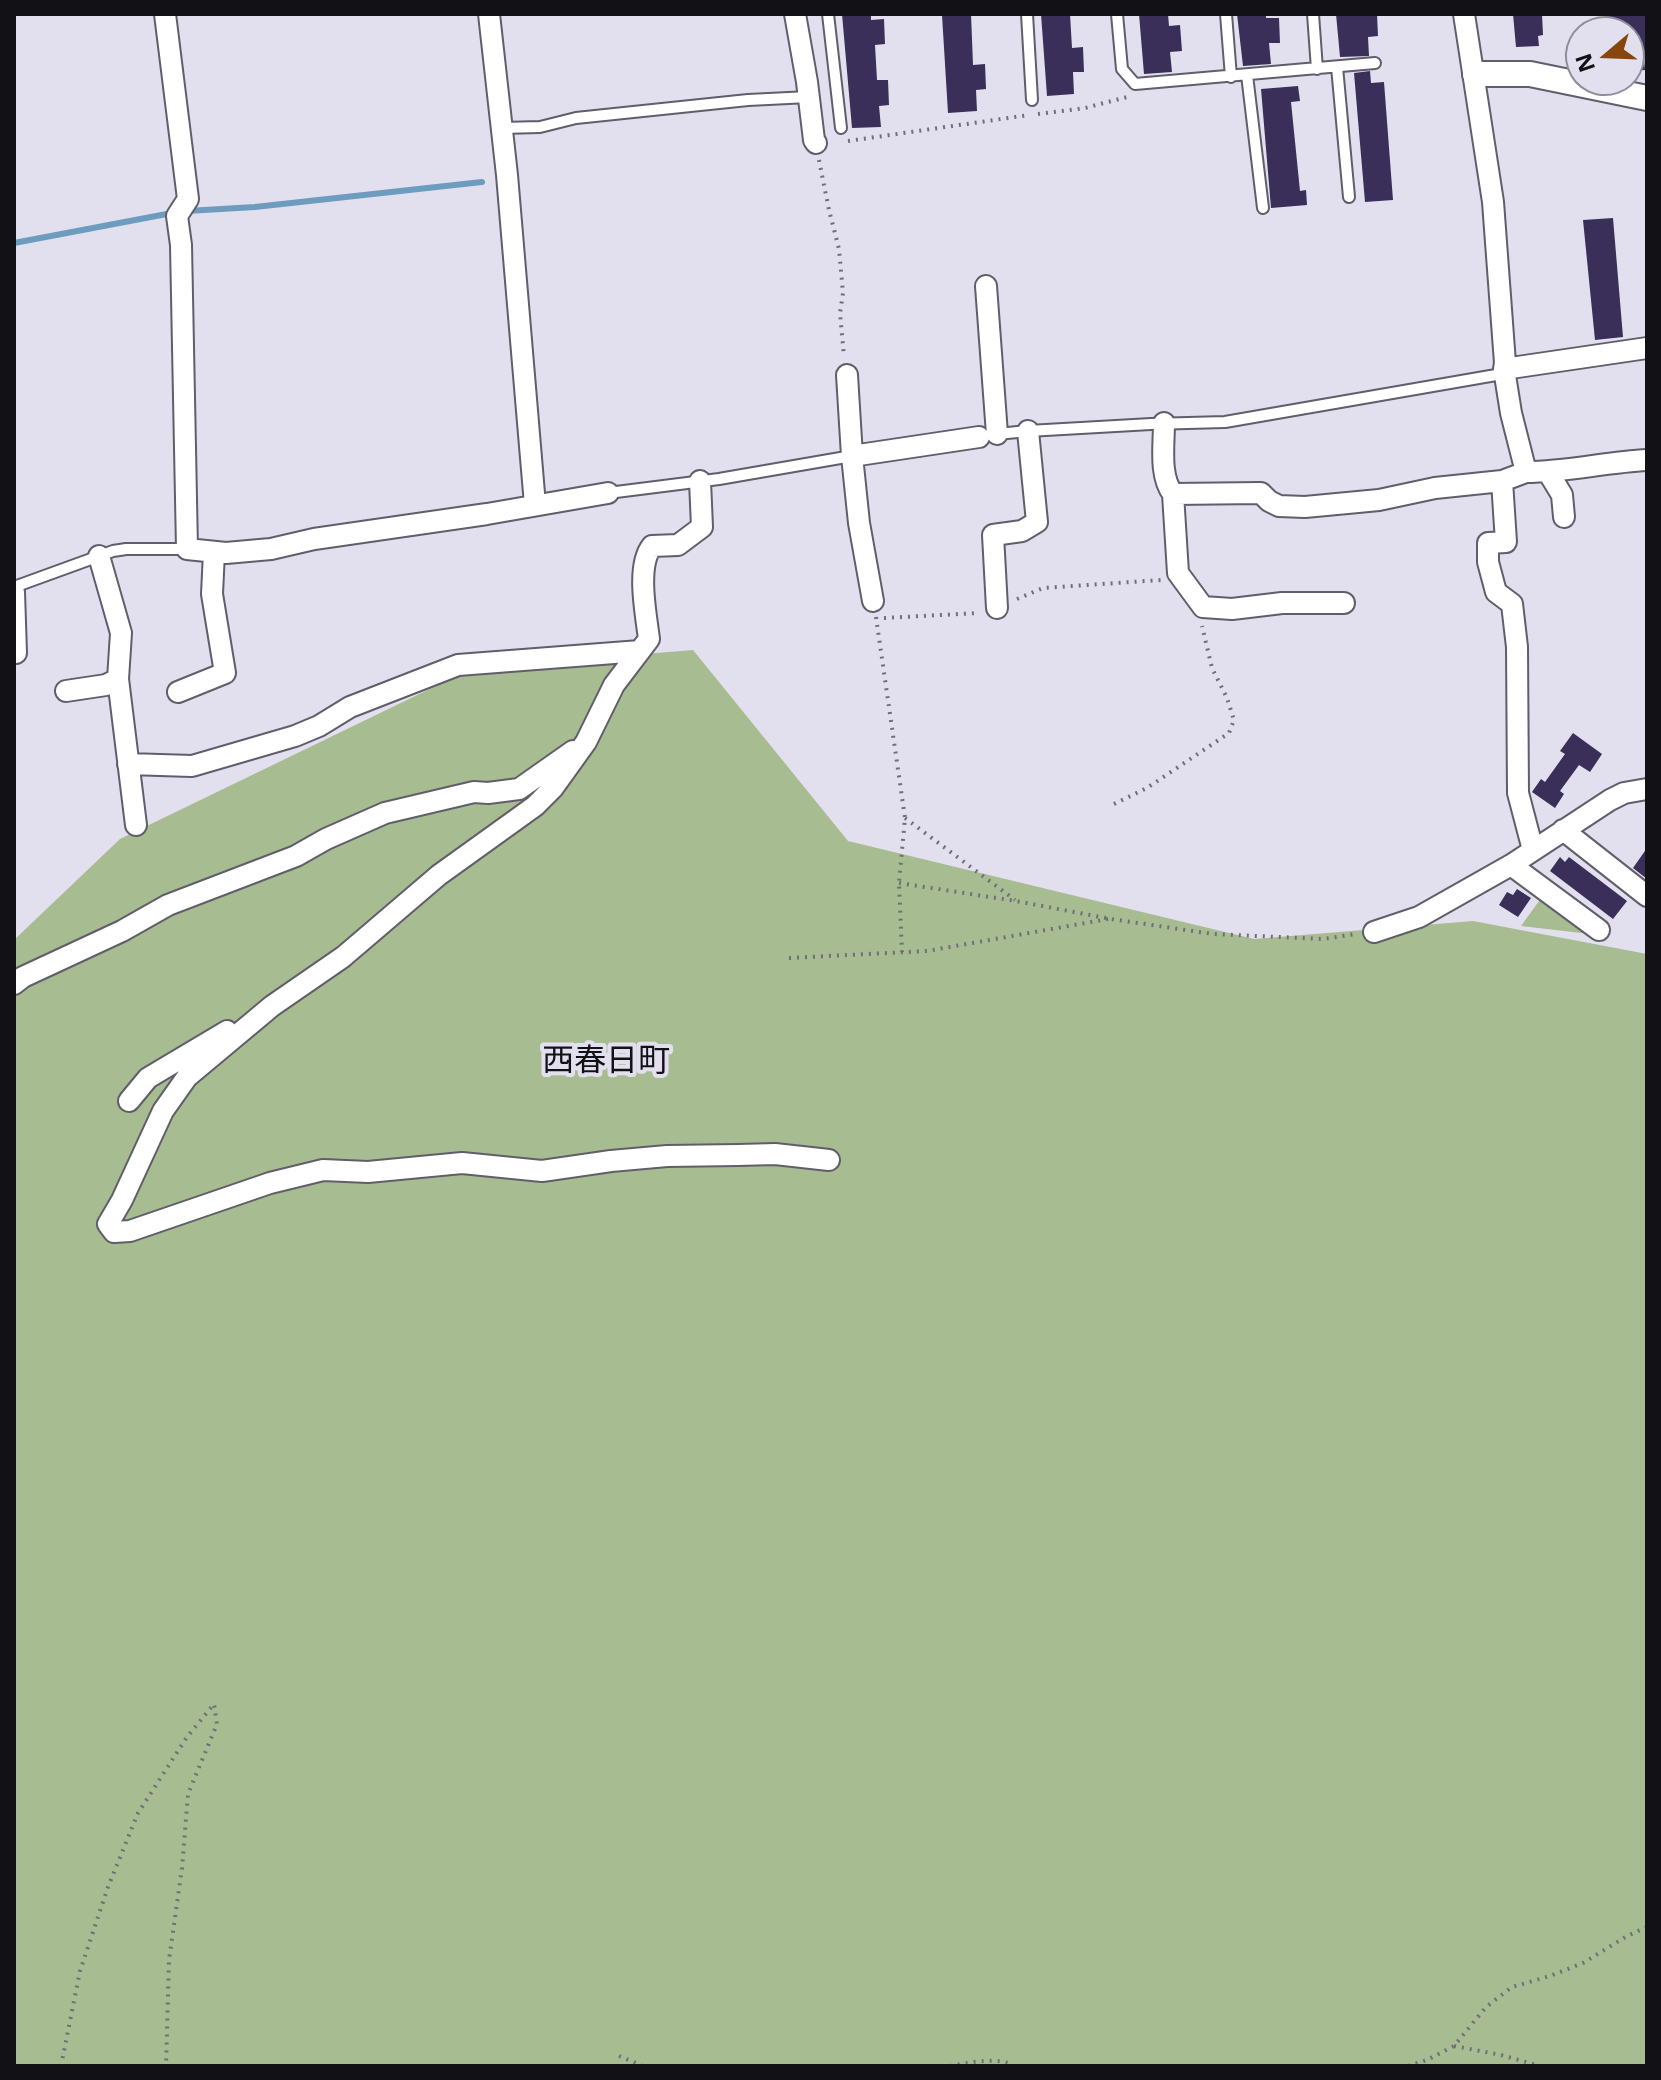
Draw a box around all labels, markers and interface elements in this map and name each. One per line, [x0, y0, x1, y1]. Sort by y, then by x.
north arrow [1565, 16, 1645, 96]
text: N [1567, 50, 1601, 77]
district label: 西春日町 [542, 1043, 670, 1081]

